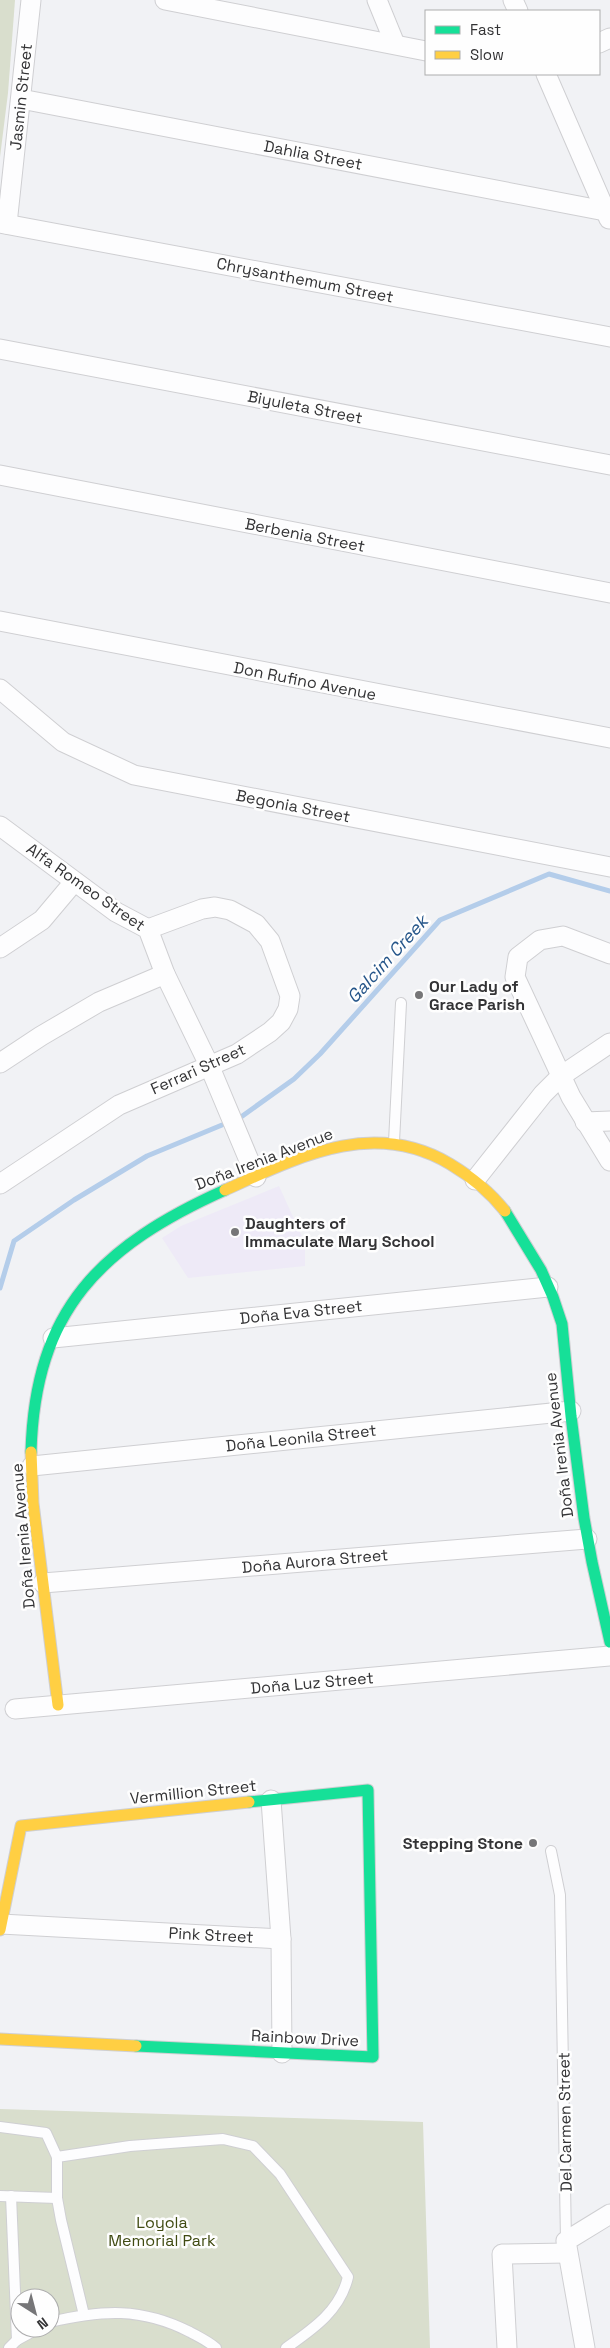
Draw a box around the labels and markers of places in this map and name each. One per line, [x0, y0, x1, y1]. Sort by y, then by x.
place label: Our Lady of Grace Parish [429, 976, 525, 1015]
marker: Our Lady of Grace Parish [413, 989, 425, 1001]
place label: Daughters of Immaculate Mary School [245, 1213, 435, 1252]
marker: Daughters of Immaculate Mary School [229, 1226, 241, 1238]
place label: Stepping Stone [403, 1833, 523, 1854]
marker: Stepping Stone [527, 1837, 539, 1849]

